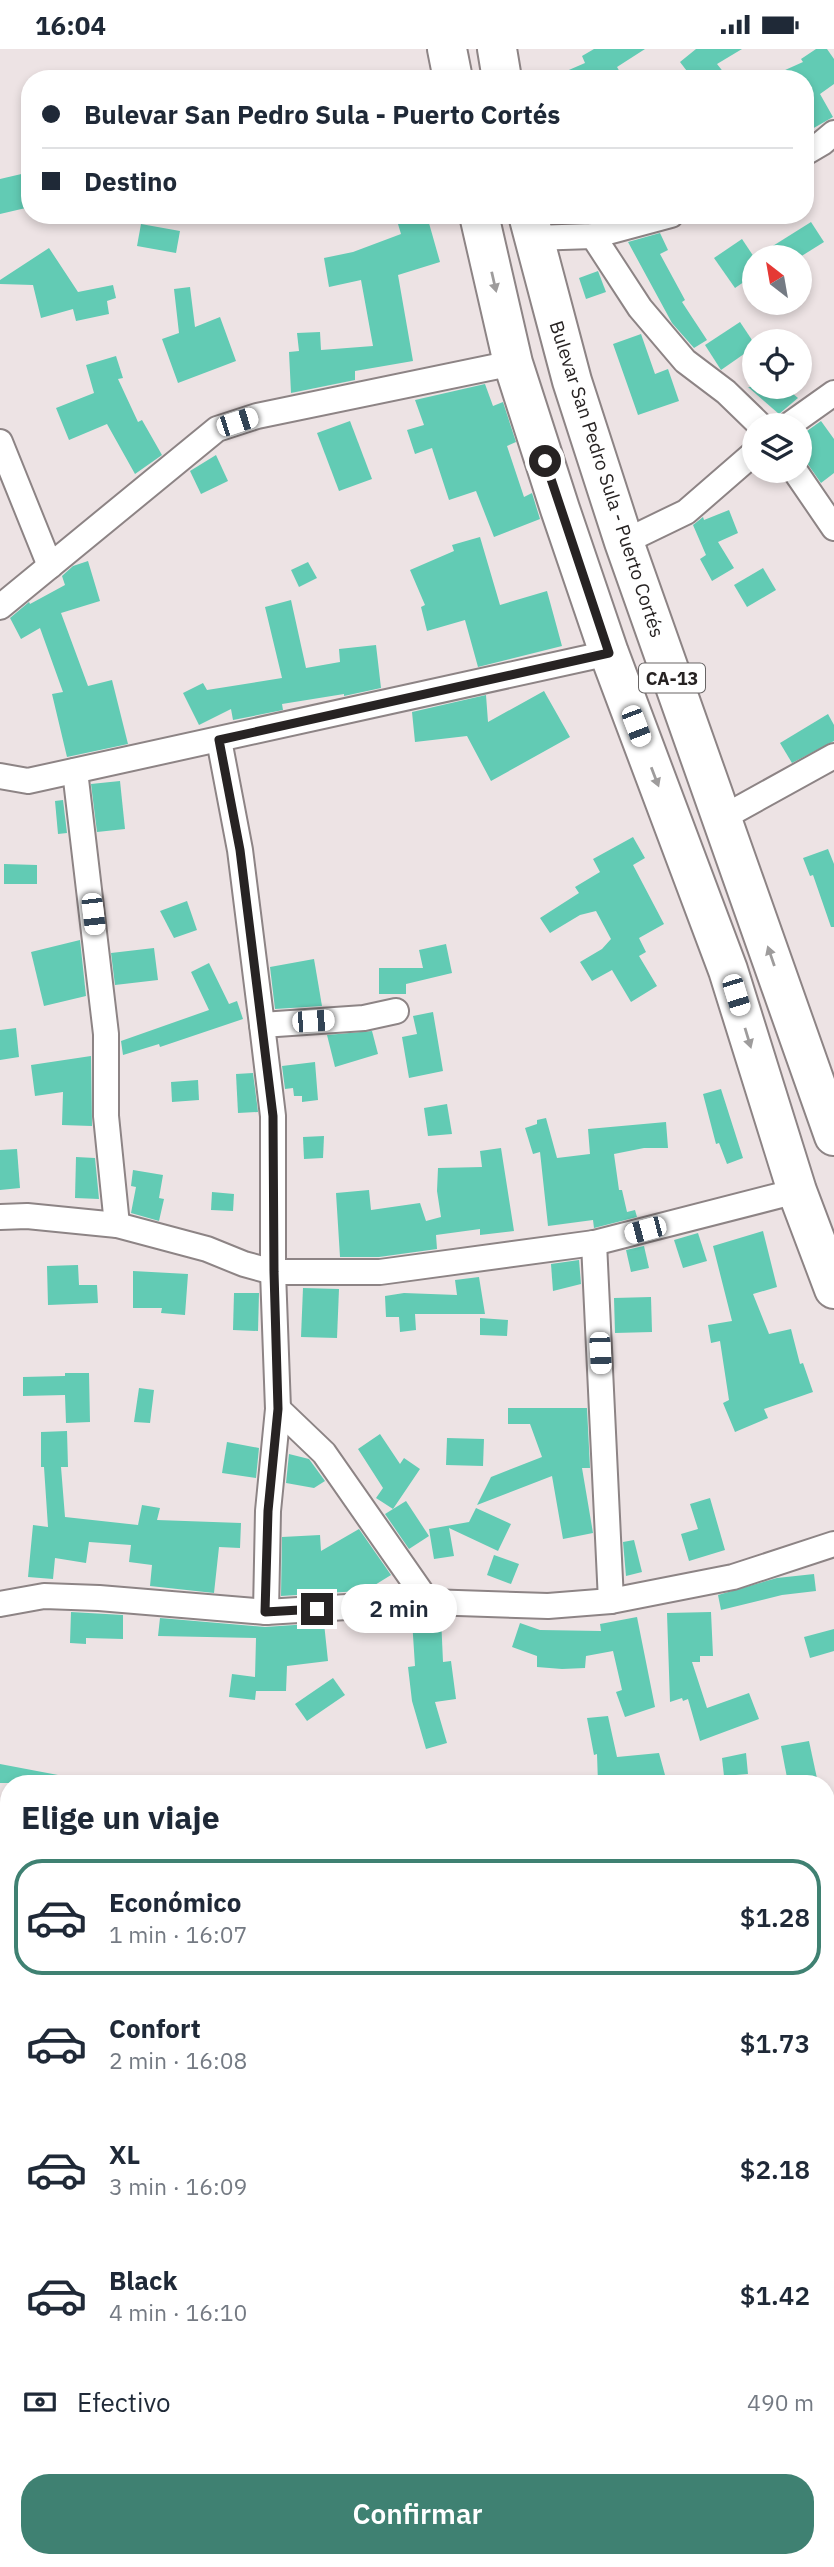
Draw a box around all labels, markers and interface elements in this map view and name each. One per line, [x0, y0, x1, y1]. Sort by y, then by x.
text: 16:04 [35, 8, 106, 42]
text: Bulevar San Pedro Sula - Puerto Cortés [84, 97, 560, 131]
text: Destino [84, 164, 177, 198]
north arrow [742, 245, 812, 315]
map controls [742, 245, 812, 483]
one-way arrow [489, 271, 500, 293]
street label: Bulevar San Pedro Sula - Puerto Cortés [544, 318, 670, 640]
button: locate [742, 329, 812, 399]
car [214, 406, 261, 438]
button: layers [742, 413, 812, 483]
route start [529, 445, 561, 477]
road number: CA-13 [639, 663, 705, 693]
car [619, 703, 654, 749]
one-way arrow [650, 767, 661, 788]
car [81, 892, 106, 936]
one-way arrow [765, 946, 776, 967]
car [720, 972, 753, 1018]
car [292, 1009, 335, 1033]
one-way arrow [744, 1027, 754, 1048]
car [622, 1214, 669, 1246]
car [589, 1331, 612, 1375]
callout: 2 min [342, 1585, 457, 1633]
route end [301, 1593, 333, 1625]
text: 2 min [369, 1593, 429, 1623]
text: Elige un viaje [21, 1796, 220, 1838]
text: Económico [109, 1885, 241, 1919]
icon: car [25, 1886, 88, 1949]
text: $1.28 [740, 1900, 810, 1934]
text: 1 min · 16:07 [109, 1919, 247, 1949]
text: Confort [109, 2011, 201, 2045]
icon: car [25, 2012, 88, 2075]
text: $1.73 [740, 2026, 810, 2060]
text: 2 min · 16:08 [109, 2045, 247, 2075]
text: XL [109, 2137, 140, 2171]
icon: car [25, 2138, 88, 2201]
text: $2.18 [740, 2152, 810, 2186]
text: 3 min · 16:09 [109, 2171, 247, 2201]
text: Black [109, 2263, 177, 2297]
icon: car [25, 2264, 88, 2327]
text: $1.42 [740, 2278, 810, 2312]
text: 4 min · 16:10 [109, 2297, 247, 2327]
icon: cash [21, 2383, 59, 2421]
text: Efectivo [77, 2385, 171, 2419]
text: 490 m [747, 2387, 814, 2417]
button: Confirmar [21, 2474, 814, 2554]

